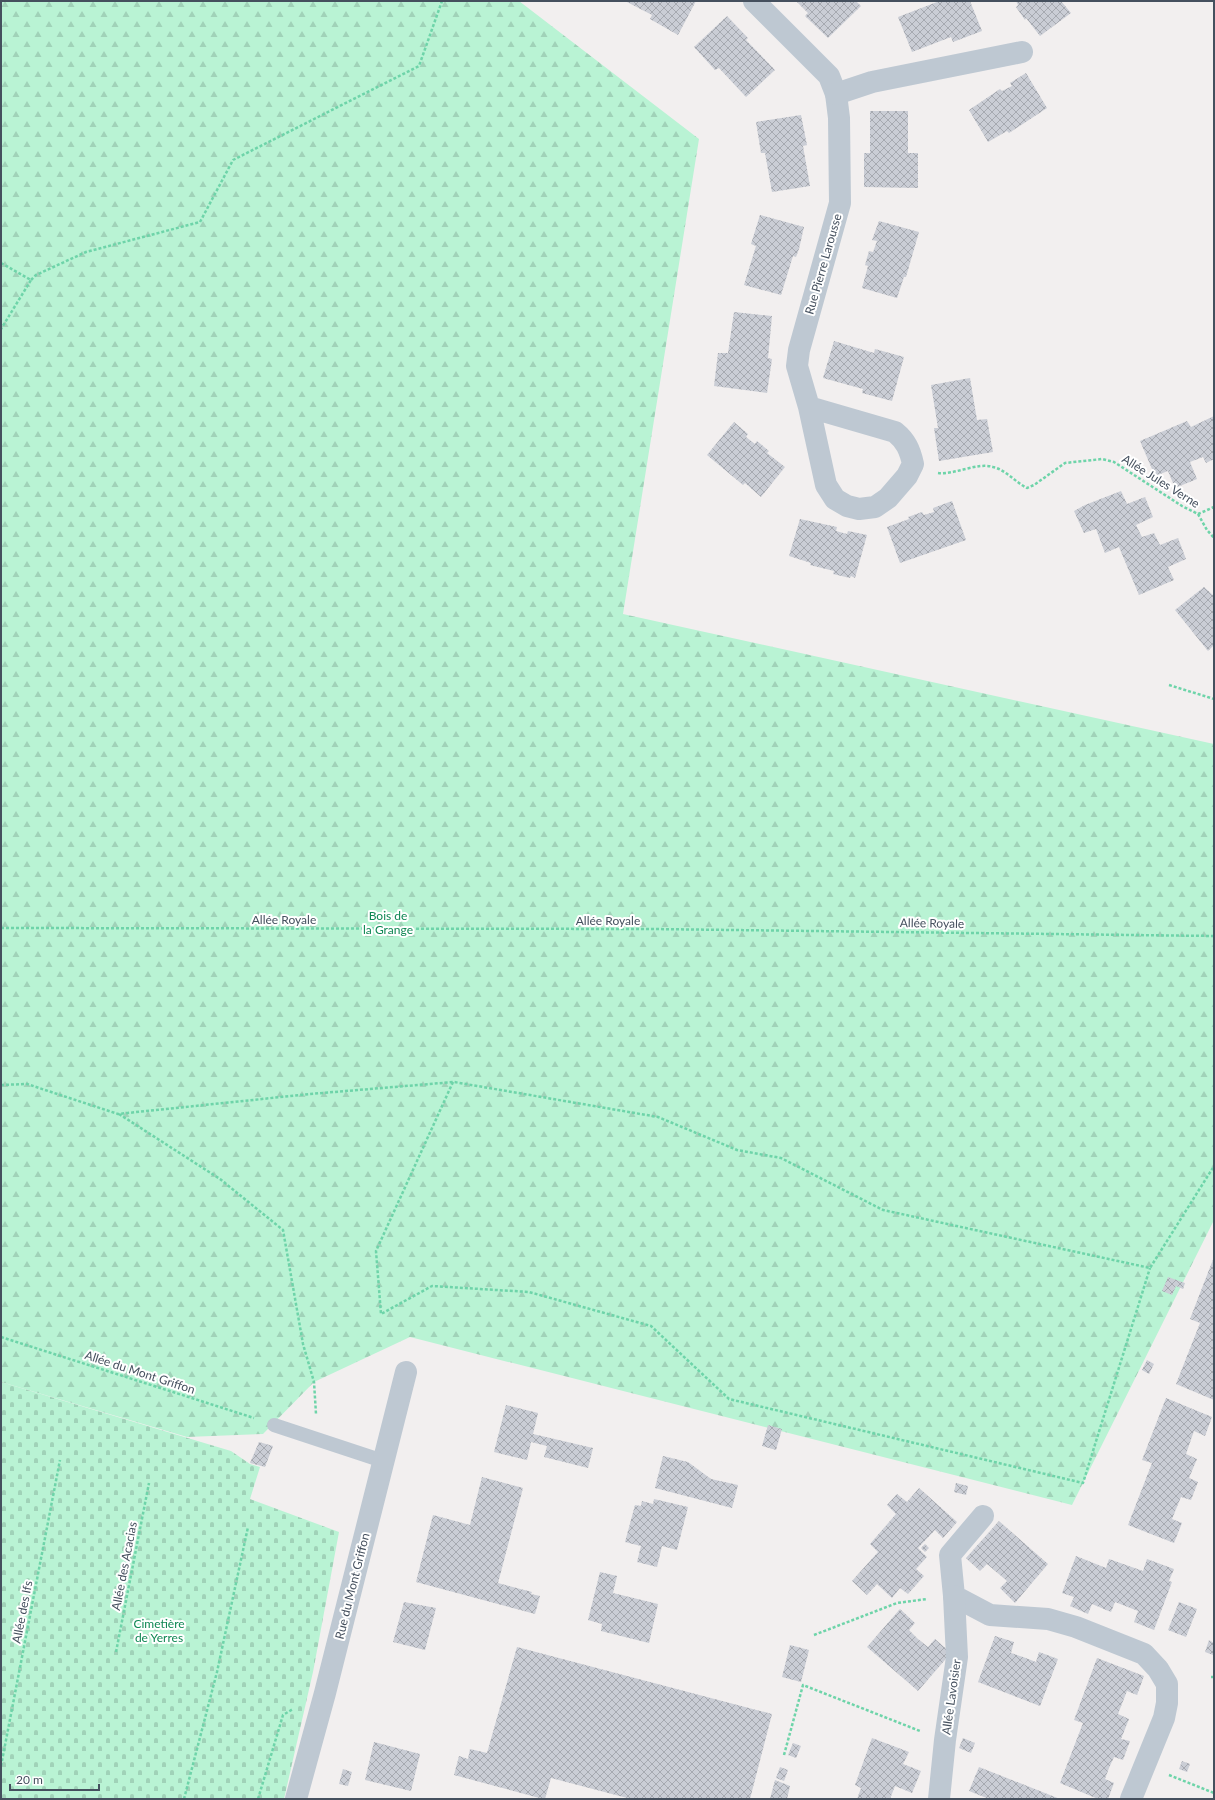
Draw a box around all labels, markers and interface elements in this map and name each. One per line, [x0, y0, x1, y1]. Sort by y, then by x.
street label: Rue Pierre Larousse [801, 212, 845, 316]
street label: Allée Jules Verne [1119, 451, 1203, 511]
park label: Bois de la Grange [363, 908, 413, 937]
street label: Allée Royale [252, 912, 316, 927]
street label: Allée Royale [576, 913, 640, 928]
street label: Allée Royale [900, 915, 964, 931]
street label: Allée du Mont Griffon [83, 1347, 197, 1397]
street label: Allée des Acacias [108, 1520, 140, 1612]
street label: Rue du Mont Griffon [332, 1531, 372, 1641]
street label: Allée des Ifs [9, 1579, 35, 1645]
park label: Cimetière de Yerres [133, 1616, 185, 1645]
street label: Allée Lavoisier [938, 1658, 964, 1736]
scale bar [10, 1766, 99, 1792]
text: 20 m [16, 1772, 43, 1787]

